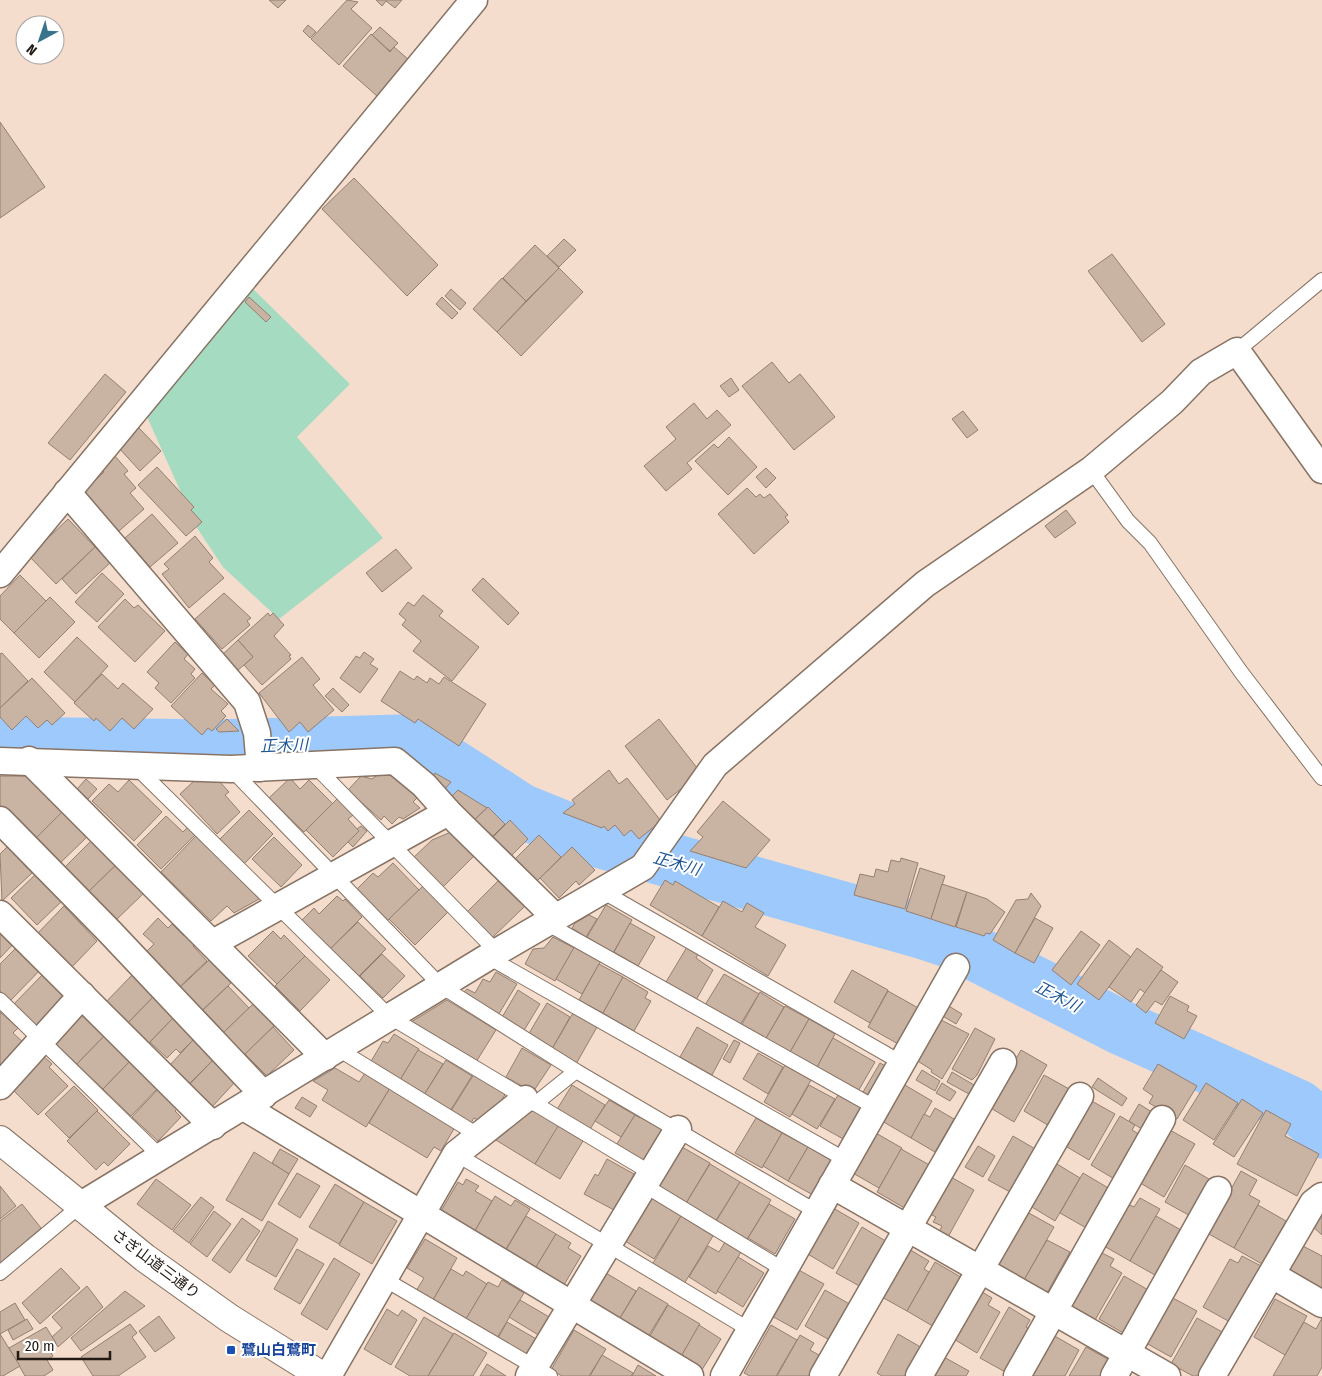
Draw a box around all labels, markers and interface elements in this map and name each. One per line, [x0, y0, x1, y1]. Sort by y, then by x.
north arrow [15, 15, 65, 65]
text: N [23, 40, 41, 59]
water label: 正木川 [260, 735, 310, 756]
water label: 正木川 [651, 848, 704, 880]
water label: 正木川 [1032, 977, 1085, 1017]
street label: さぎ山道三通り [109, 1225, 203, 1303]
scale bar [18, 1328, 110, 1360]
text: 20 m [25, 1337, 55, 1355]
place label: 鷺山白鷺町 [241, 1341, 316, 1359]
marker: 鷺山白鷺町 [225, 1344, 237, 1356]

